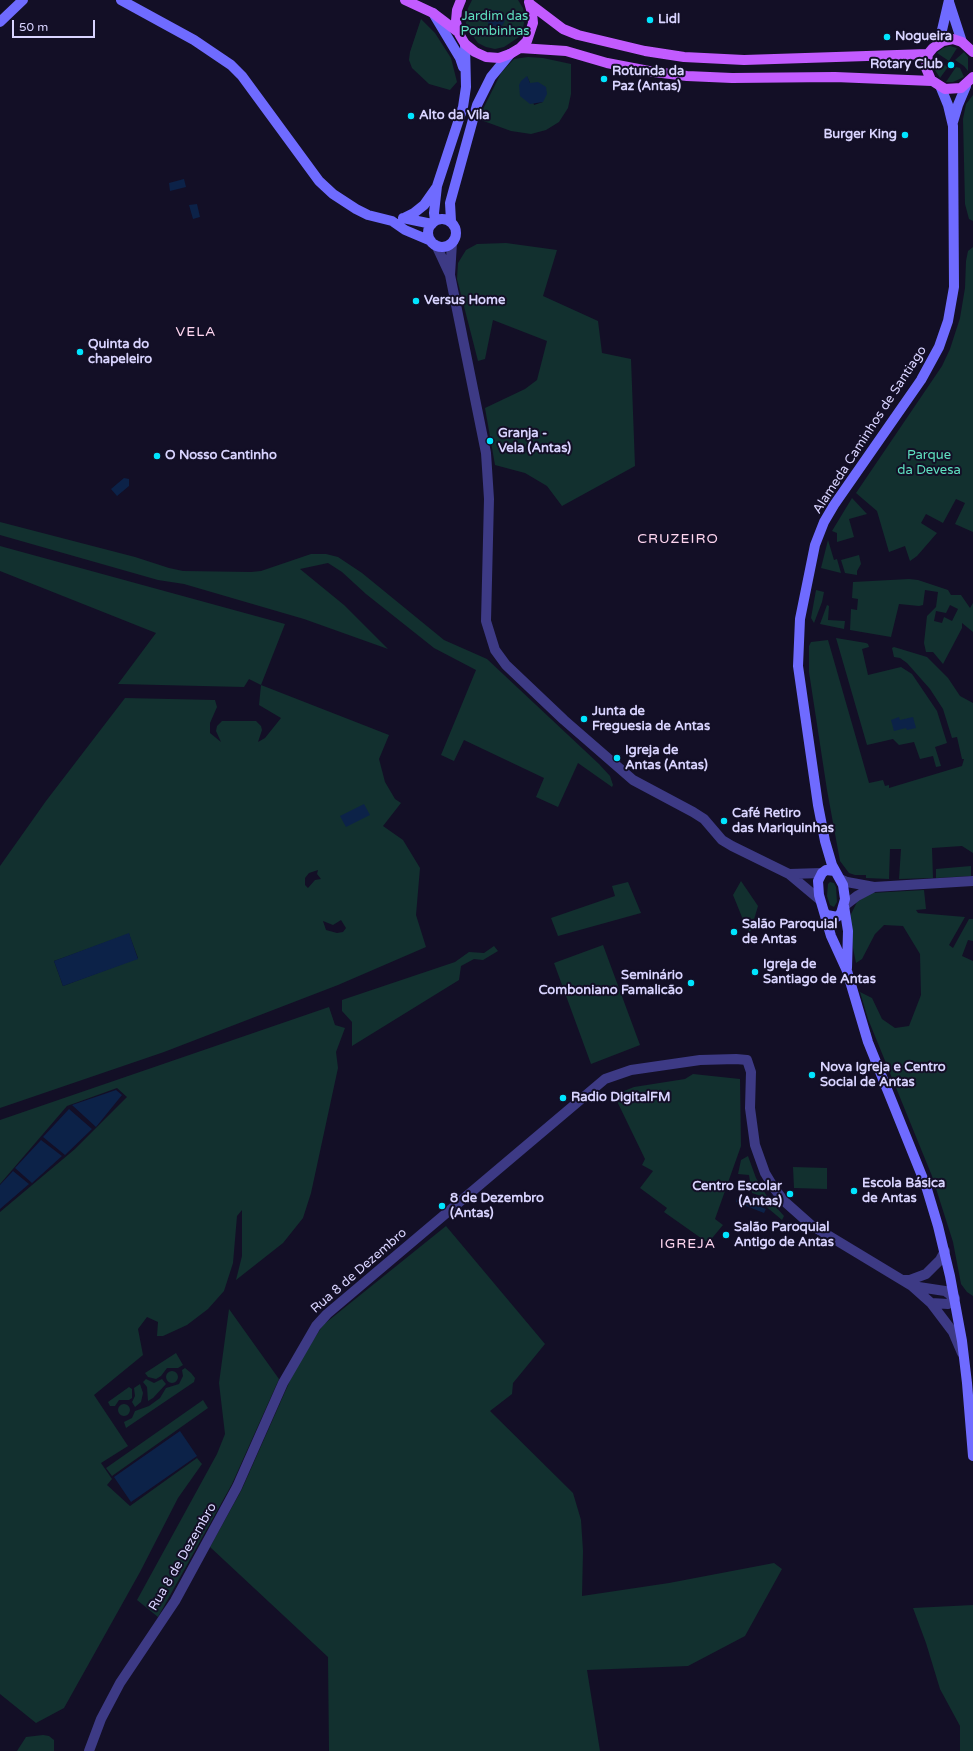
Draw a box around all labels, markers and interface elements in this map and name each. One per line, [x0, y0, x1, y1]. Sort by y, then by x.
park label: Jardim das Pombinhas [460, 9, 530, 40]
scale bar [14, 12, 97, 38]
place label: Lidl [658, 12, 680, 28]
marker: Lidl [645, 15, 655, 25]
text: 50 m [19, 20, 48, 34]
place label: Nogueira [895, 29, 952, 45]
marker: Nogueira [882, 32, 892, 42]
place label: Rotary Club [870, 57, 943, 73]
marker: Rotary Club [946, 60, 956, 70]
place label: Rotunda da Paz (Antas) [612, 64, 684, 95]
marker: Rotunda da Paz (Antas) [599, 74, 609, 84]
place label: Alto da Vila [419, 108, 490, 124]
marker: Alto da Vila [406, 111, 416, 121]
place label: Burger King [823, 127, 897, 143]
marker: Burger King [900, 130, 910, 140]
place label: Versus Home [424, 293, 505, 309]
marker: Versus Home [411, 296, 421, 306]
district label: VELA [176, 324, 216, 340]
place label: Quinta do chapeleiro [88, 337, 152, 368]
street label: Alameda Caminhos de Santiago [810, 343, 930, 517]
marker: Quinta do chapeleiro [75, 347, 85, 357]
place label: Granja - Vela (Antas) [498, 426, 571, 457]
marker: Granja - Vela (Antas) [485, 436, 495, 446]
place label: O Nosso Cantinho [165, 448, 277, 464]
park label: Parque da Devesa [897, 448, 961, 479]
marker: O Nosso Cantinho [152, 451, 162, 461]
district label: CRUZEIRO [637, 531, 719, 547]
place label: Junta de Freguesia de Antas [592, 704, 710, 735]
marker: Junta de Freguesia de Antas [579, 714, 589, 724]
place label: Igreja de Antas (Antas) [625, 743, 708, 774]
marker: Igreja de Antas (Antas) [612, 753, 622, 763]
place label: Café Retiro das Mariquinhas [732, 806, 834, 837]
marker: Café Retiro das Mariquinhas [719, 816, 729, 826]
place label: Salão Paroquial de Antas [742, 917, 837, 948]
marker: Salão Paroquial de Antas [729, 927, 739, 937]
place label: Igreja de Santiago de Antas [763, 957, 876, 988]
marker: Igreja de Santiago de Antas [750, 967, 760, 977]
place label: Seminário Comboniano Famalicão [538, 968, 683, 999]
marker: Seminário Comboniano Famalicão [686, 978, 696, 988]
place label: Nova Igreja e Centro Social de Antas [820, 1060, 946, 1091]
marker: Nova Igreja e Centro Social de Antas [807, 1070, 817, 1080]
place label: Radio DigitalFM [571, 1090, 670, 1106]
marker: Radio DigitalFM [558, 1093, 568, 1103]
place label: Escola Básica de Antas [862, 1176, 945, 1207]
place label: Centro Escolar (Antas) [692, 1179, 782, 1210]
marker: Escola Básica de Antas [849, 1186, 859, 1196]
marker: Centro Escolar (Antas) [785, 1189, 795, 1199]
place label: 8 de Dezembro (Antas) [450, 1191, 544, 1222]
marker: 8 de Dezembro (Antas) [437, 1201, 447, 1211]
place label: Salão Paroquial Antigo de Antas [734, 1220, 834, 1251]
street label: Rua 8 de Dezembro [308, 1225, 410, 1317]
marker: Salão Paroquial Antigo de Antas [721, 1230, 731, 1240]
district label: IGREJA [660, 1236, 716, 1252]
street label: Rua 8 de Dezembro [146, 1500, 220, 1614]

